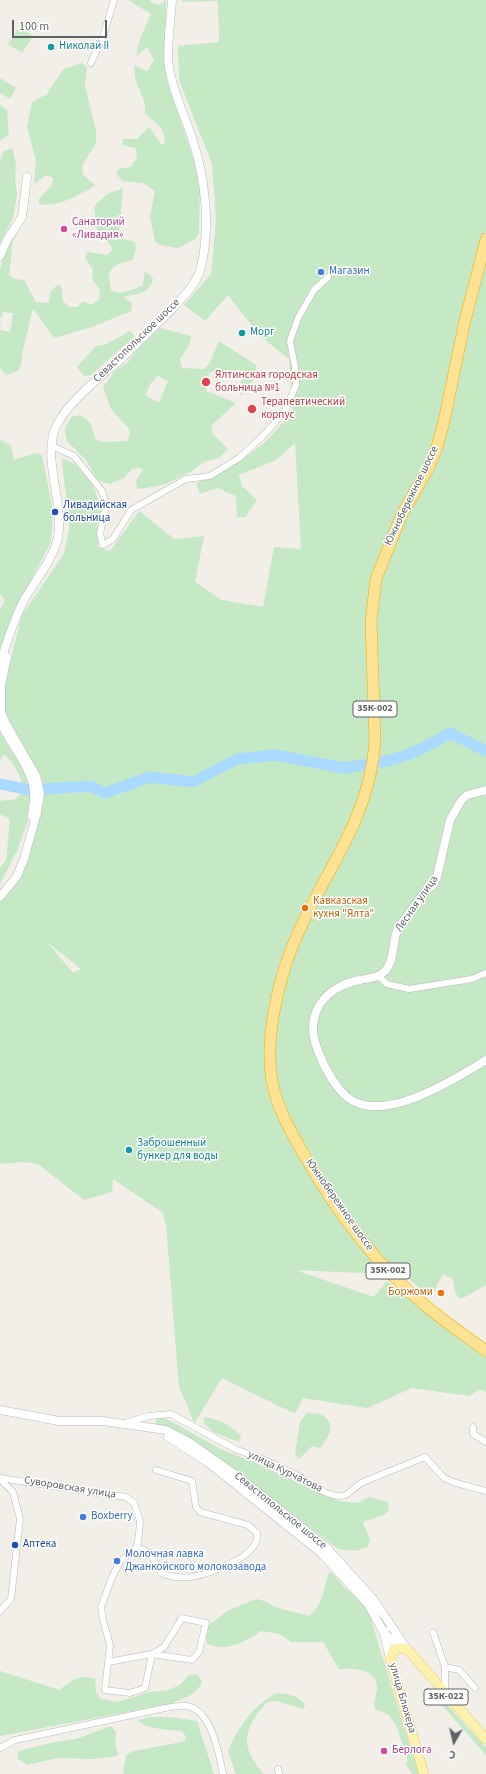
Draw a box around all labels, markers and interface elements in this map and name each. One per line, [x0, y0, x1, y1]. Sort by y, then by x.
scale bar [14, 12, 109, 38]
text: 100 m [19, 18, 49, 35]
place label: Николай II [59, 40, 109, 54]
marker: Николай II [46, 42, 56, 52]
place label: Санаторий «Ливадия» [72, 216, 125, 242]
marker: Санаторий «Ливадия» [59, 224, 69, 234]
place label: Магазин [329, 265, 370, 279]
marker: Магазин [316, 267, 326, 277]
street label: Севастопольское шоссе [91, 296, 183, 386]
place label: Морг [250, 326, 275, 340]
marker: Морг [237, 328, 247, 338]
place label: Ялтинская городская больница №1 [215, 369, 318, 395]
marker: Ялтинская городская больница №1 [200, 376, 212, 388]
place label: Терапевтический корпус [261, 396, 345, 422]
marker: Терапевтический корпус [246, 403, 258, 415]
street label: Южнобережное шоссе [382, 444, 442, 548]
place label: Ливадийская больница [63, 499, 127, 525]
marker: Ливадийская больница [50, 507, 60, 517]
road number: 35К-002 [353, 701, 397, 717]
street label: Лесная улица [393, 873, 441, 935]
place label: Кавказская кухня "Ялта" [313, 895, 374, 921]
marker: Кавказская кухня "Ялта" [300, 903, 310, 913]
place label: Заброшенный бункер для воды [137, 1137, 218, 1163]
marker: Заброшенный бункер для воды [124, 1145, 134, 1155]
street label: Южнобережное шоссе [302, 1156, 376, 1254]
road number: 35К-002 [366, 1263, 410, 1279]
place label: Боржоми [388, 1286, 433, 1300]
marker: Боржоми [436, 1288, 446, 1298]
street label: улица Курчатова [245, 1448, 325, 1496]
street label: Севастопольское шоссе [231, 1470, 329, 1552]
street label: Суворовская улица [23, 1474, 117, 1502]
place label: Boxberry [91, 1510, 133, 1524]
marker: Boxberry [78, 1512, 88, 1522]
place label: Аптека [23, 1538, 56, 1552]
marker: Аптека [10, 1540, 20, 1550]
place label: Молочная лавка Джанкойского молокозавода [125, 1548, 266, 1574]
marker: Молочная лавка Джанкойского молокозавода [112, 1556, 122, 1566]
street label: улица Блюхера [386, 1661, 418, 1735]
road number: 35К-022 [424, 1689, 468, 1705]
north arrow [434, 1722, 474, 1762]
place label: Берлога [392, 1744, 431, 1758]
marker: Берлога [379, 1746, 389, 1756]
text: С [448, 1747, 456, 1762]

